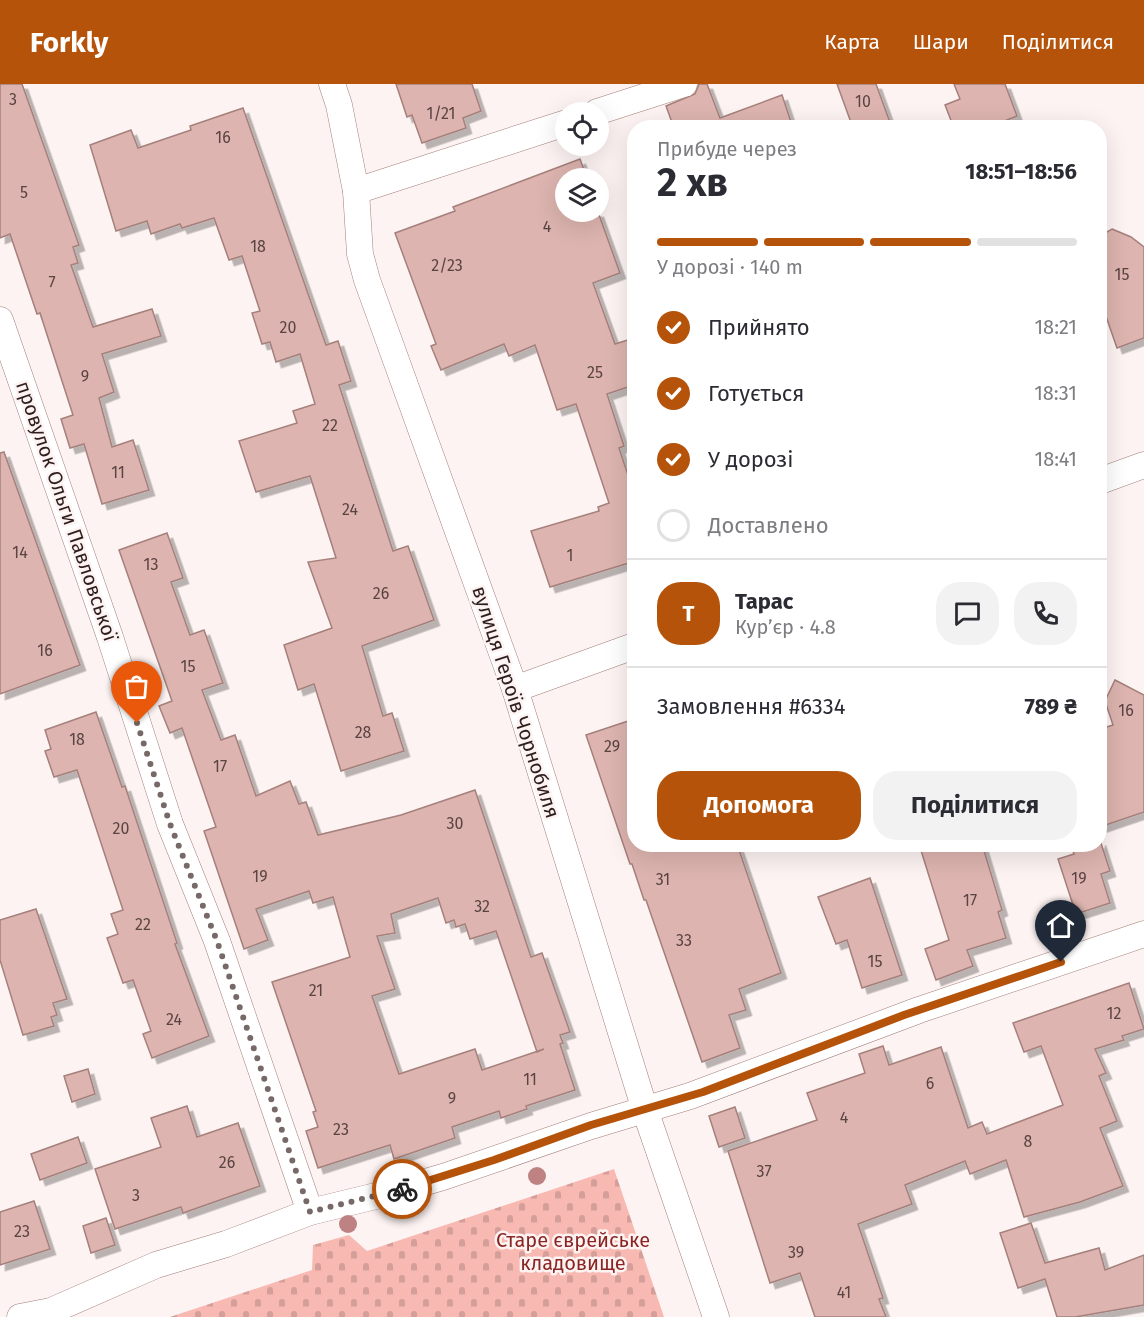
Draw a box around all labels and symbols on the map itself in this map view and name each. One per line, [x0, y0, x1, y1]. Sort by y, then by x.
house number: 3 [9, 90, 17, 109]
house number: 10 [855, 92, 871, 111]
house number: 1/21 [426, 104, 456, 123]
house number: 16 [215, 128, 231, 147]
house number: 5 [20, 183, 28, 202]
house number: 4 [543, 217, 552, 236]
house number: 18 [250, 237, 266, 256]
house number: 2/23 [431, 256, 463, 275]
house number: 15 [1115, 265, 1129, 284]
house number: 7 [48, 273, 56, 292]
house number: 20 [280, 318, 296, 337]
house number: 25 [587, 363, 603, 382]
house number: 9 [81, 367, 89, 386]
street label: провулок Ольги Павловської [11, 378, 123, 645]
house number: 22 [322, 416, 338, 435]
house number: 11 [111, 463, 125, 482]
house number: 24 [342, 500, 358, 519]
house number: 14 [12, 543, 28, 562]
house number: 1 [567, 546, 573, 565]
house number: 13 [144, 555, 158, 574]
street label: вулиця Героїв Чорнобиля [467, 583, 565, 821]
house number: 26 [373, 584, 389, 603]
house number: 16 [37, 641, 53, 660]
house number: 15 [181, 657, 195, 676]
pin [111, 661, 162, 723]
house number: 16 [1118, 701, 1134, 720]
house number: 28 [355, 723, 372, 742]
house number: 18 [69, 730, 85, 749]
house number: 29 [604, 737, 620, 756]
house number: 17 [213, 757, 227, 776]
house number: 30 [447, 814, 464, 833]
house number: 20 [113, 819, 129, 838]
house number: 19 [252, 867, 268, 886]
house number: 19 [1071, 869, 1087, 888]
house number: 31 [656, 870, 670, 889]
house number: 17 [963, 891, 977, 910]
house number: 32 [474, 897, 490, 916]
pin [1035, 900, 1086, 962]
house number: 22 [135, 915, 151, 934]
house number: 33 [676, 931, 692, 950]
house number: 15 [868, 952, 882, 971]
house number: 21 [309, 981, 323, 1000]
house number: 12 [1107, 1004, 1121, 1023]
house number: 24 [166, 1010, 182, 1029]
house number: 11 [523, 1070, 537, 1089]
house number: 6 [926, 1074, 934, 1093]
house number: 9 [448, 1089, 456, 1108]
house number: 4 [840, 1108, 849, 1127]
house number: 23 [333, 1120, 349, 1139]
house number: 8 [1024, 1132, 1033, 1151]
house number: 26 [219, 1153, 235, 1172]
courier [372, 1159, 432, 1219]
house number: 37 [756, 1162, 772, 1181]
house number: 3 [132, 1186, 140, 1205]
house number: 23 [14, 1222, 30, 1241]
park label: Старе єврейське кладовище [496, 1228, 650, 1275]
house number: 39 [788, 1243, 804, 1262]
house number: 41 [837, 1283, 851, 1302]

